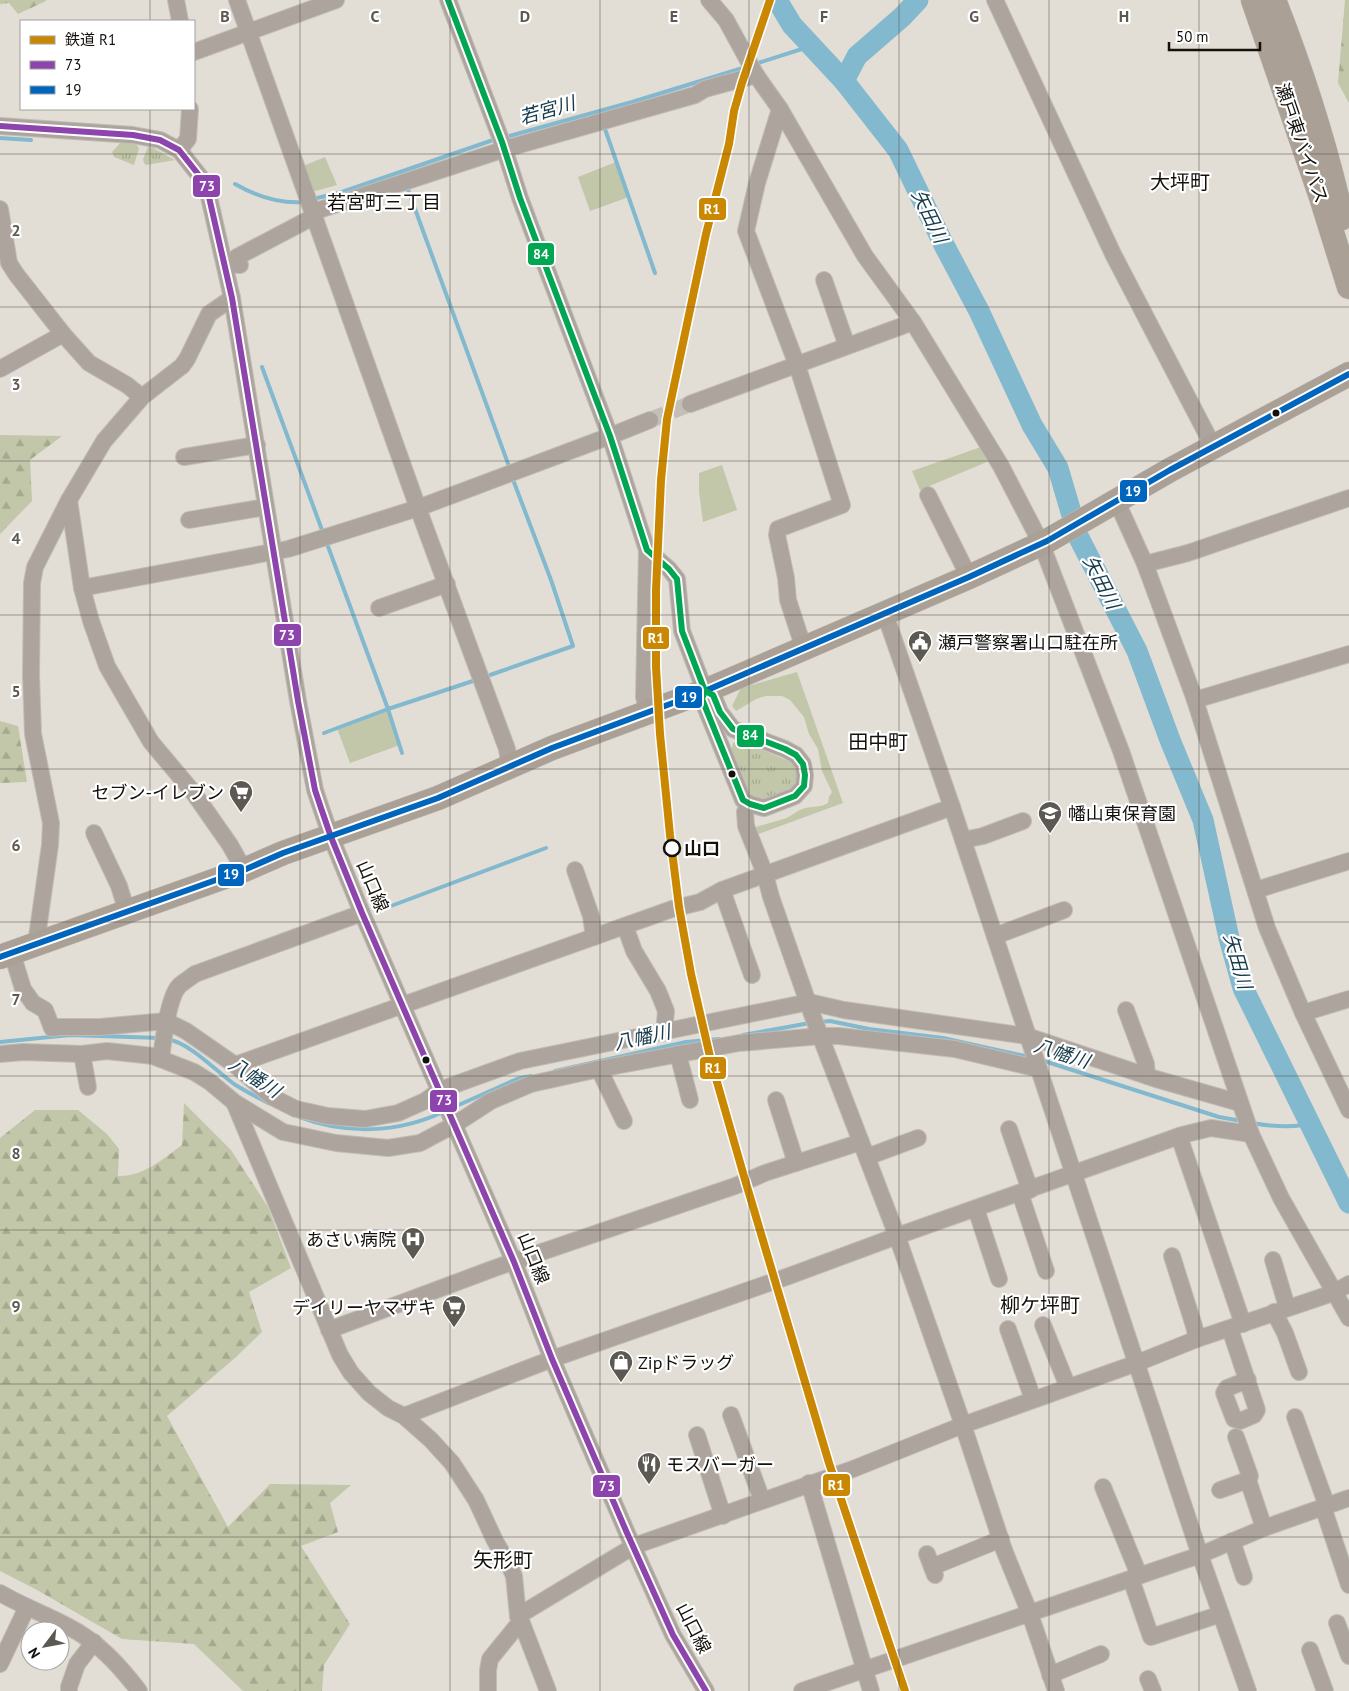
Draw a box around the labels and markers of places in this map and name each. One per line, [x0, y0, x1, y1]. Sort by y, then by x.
unlabelled marker [1271, 408, 1281, 418]
public building icon: 瀬戸警察署山口駐在所 [907, 629, 933, 663]
place label: 瀬戸警察署山口駐在所 [938, 631, 1118, 654]
unlabelled marker [727, 769, 737, 779]
supermarket icon: セブン-イレブン [228, 779, 254, 813]
place label: セブン-イレブン [92, 781, 224, 804]
school or university icon: 幡山東保育園 [1037, 800, 1063, 834]
place label: 幡山東保育園 [1068, 802, 1176, 825]
place label: 山口 [684, 837, 720, 860]
marker: 山口 [663, 839, 681, 857]
unlabelled marker [421, 1055, 431, 1065]
hospital icon: あさい病院 [400, 1226, 426, 1260]
place label: あさい病院 [306, 1228, 396, 1251]
supermarket icon: デイリーヤマザキ [441, 1294, 467, 1328]
place label: デイリーヤマザキ [292, 1296, 436, 1319]
shop icon: Zipドラッグ [608, 1349, 634, 1383]
place label: Zipドラッグ [638, 1351, 734, 1374]
restaurant icon: モスバーガー [636, 1451, 662, 1485]
place label: モスバーガー [666, 1453, 774, 1476]

